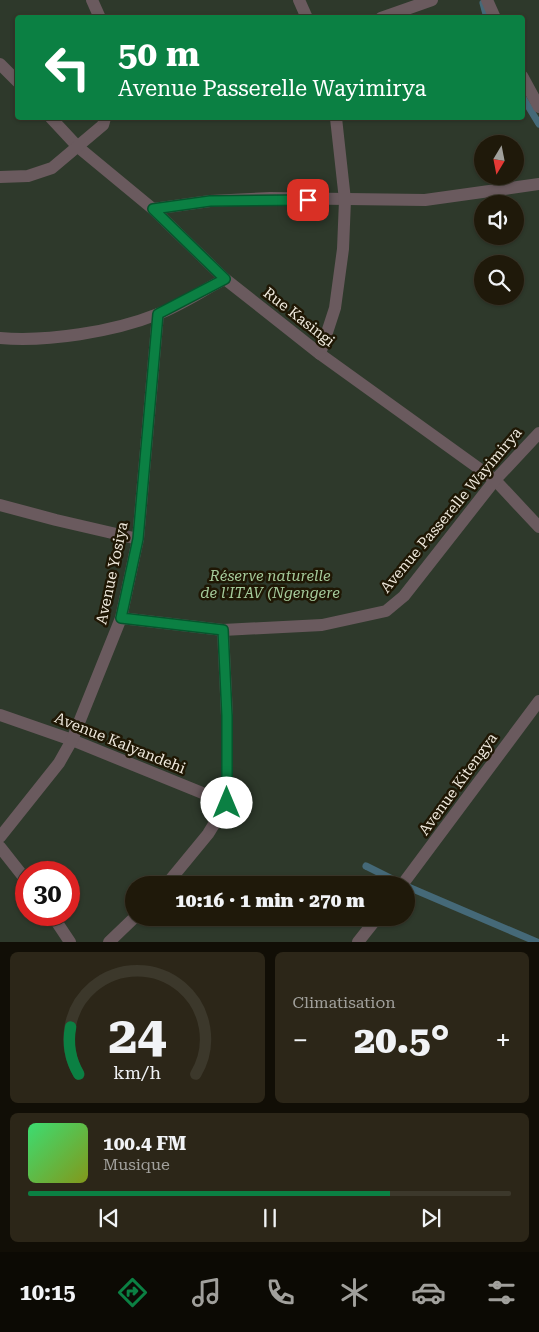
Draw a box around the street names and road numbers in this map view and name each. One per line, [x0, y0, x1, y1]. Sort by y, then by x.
street label: Rue Kasingi [260, 284, 338, 350]
street label: Avenue Passerelle Wayimirya [377, 424, 525, 596]
street label: Avenue Yosiya [92, 520, 132, 626]
street label: Avenue Kalyandehi [52, 709, 188, 778]
street label: Avenue Kitengya [415, 729, 501, 839]

